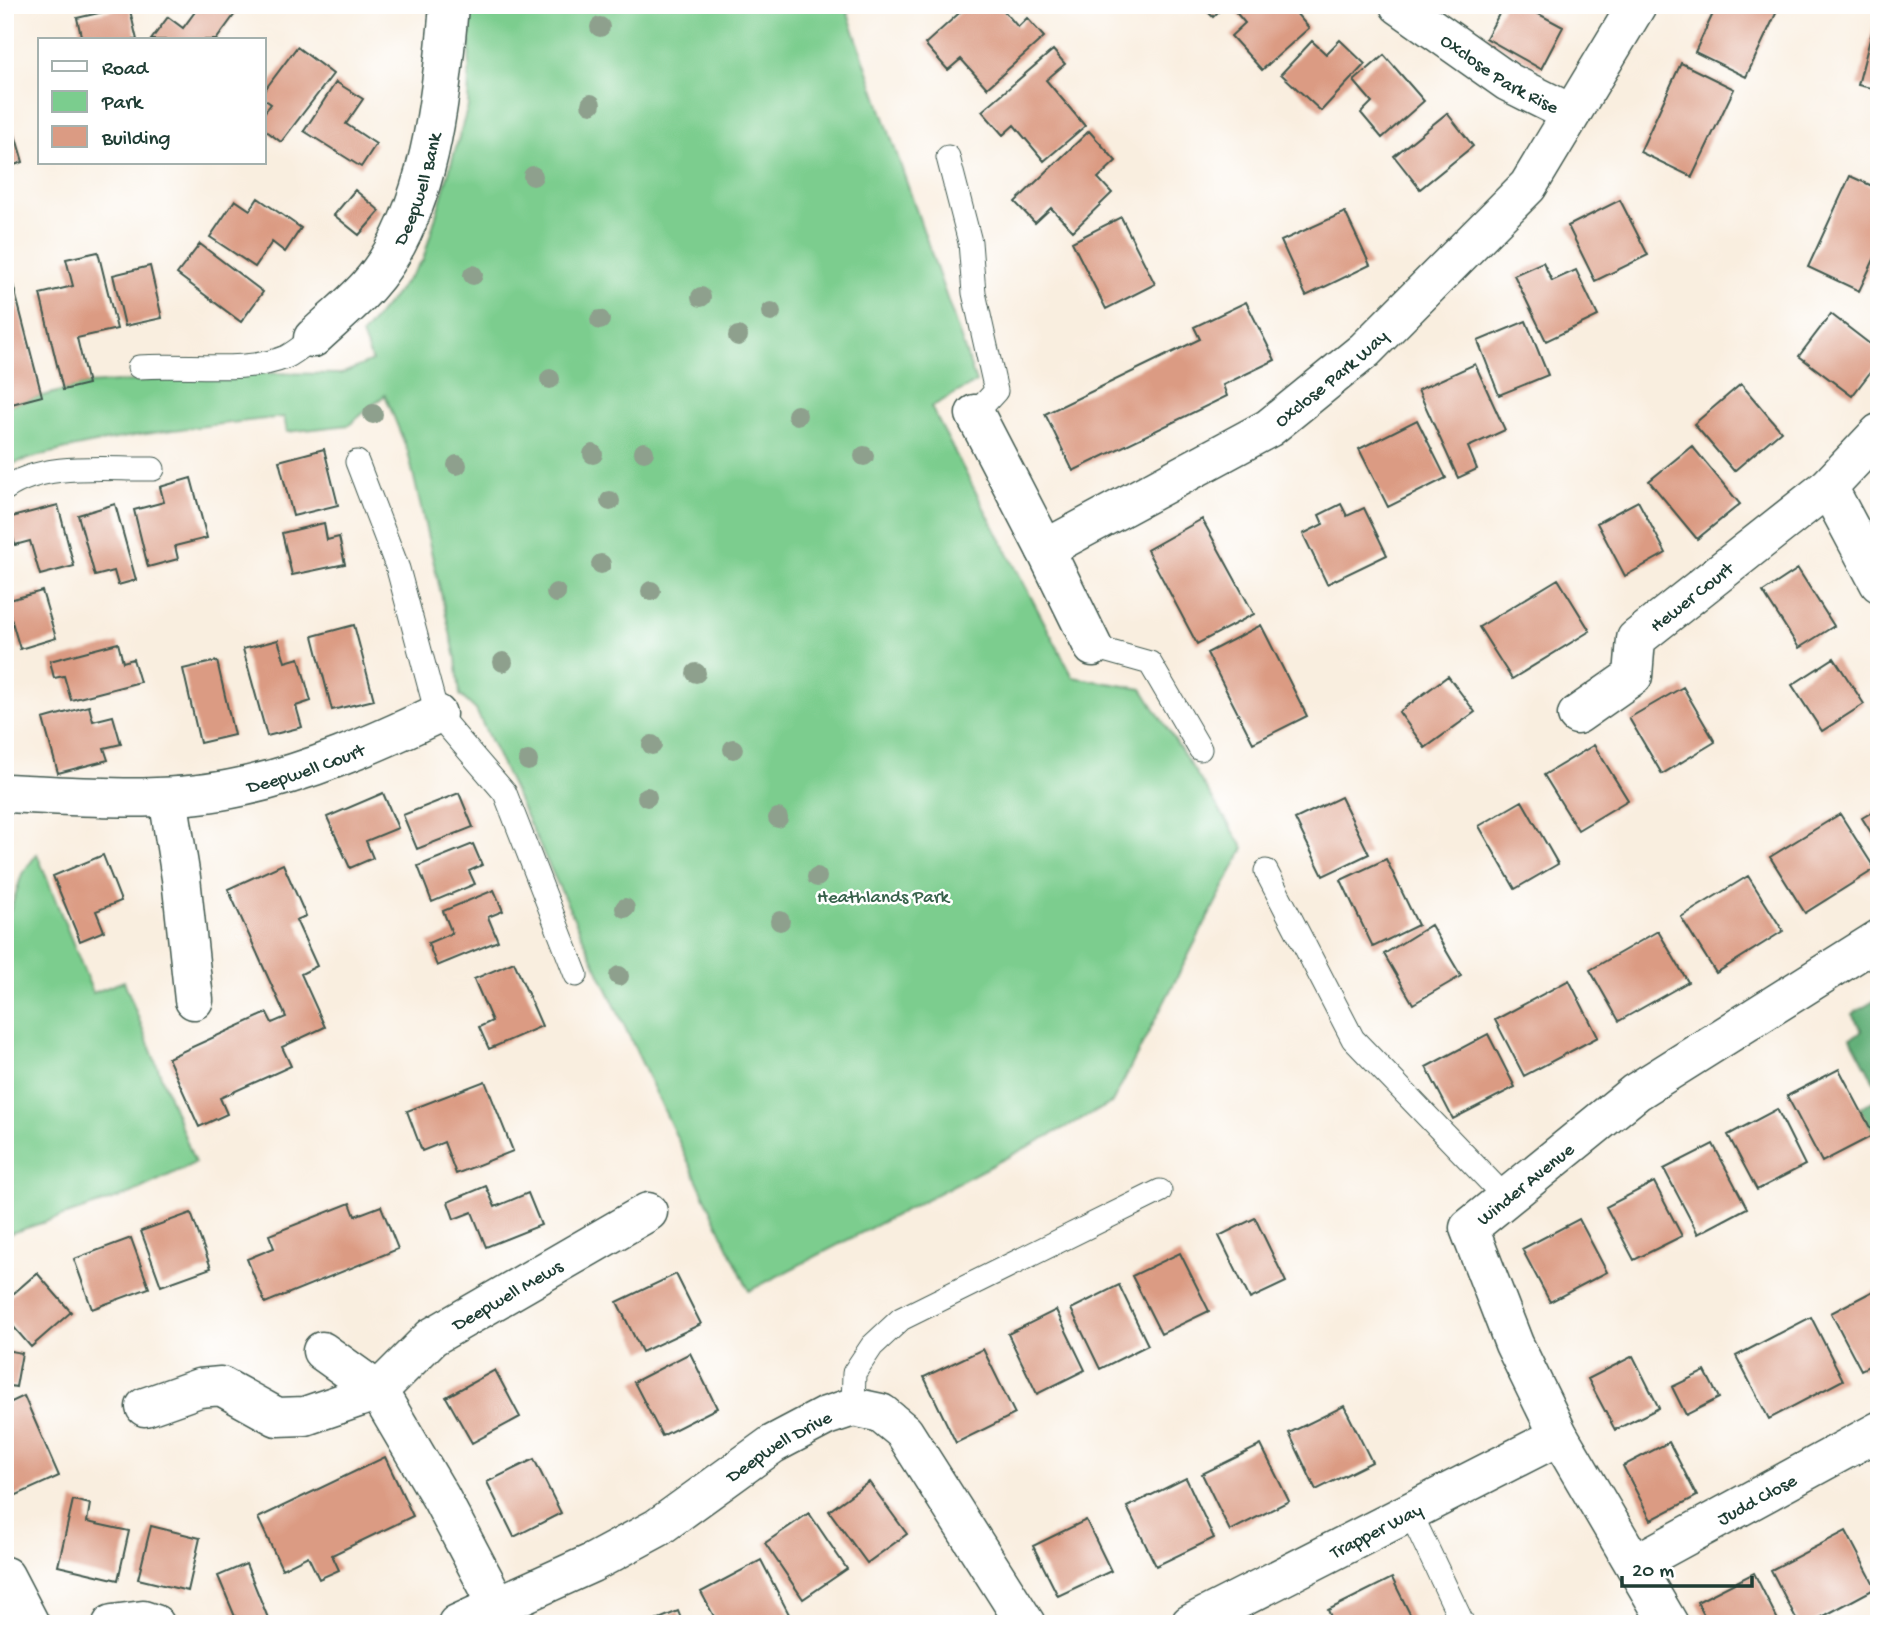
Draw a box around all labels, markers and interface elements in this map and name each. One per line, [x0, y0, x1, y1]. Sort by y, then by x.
street label: Oxclose Park Rise [1435, 30, 1562, 121]
legend [38, 38, 266, 164]
text: Road [102, 58, 150, 83]
text: Park [101, 92, 145, 117]
text: Building [101, 128, 171, 153]
street label: Deepwell Bank [389, 130, 448, 252]
street label: Oxclose Park Way [1271, 326, 1394, 434]
street label: Hewer Court [1646, 557, 1741, 639]
street label: Deepwell Court [243, 739, 371, 801]
park label: Heathlands Park [817, 887, 950, 910]
street label: Winder Avenue [1473, 1139, 1580, 1232]
street label: Deepwell Mews [447, 1256, 568, 1339]
street label: Deepwell Drive [721, 1407, 837, 1490]
street label: Judd Close [1714, 1470, 1802, 1532]
street label: Trapper Way [1326, 1499, 1427, 1566]
scale bar [1622, 1545, 1751, 1589]
text: 20 m [1632, 1560, 1674, 1585]

